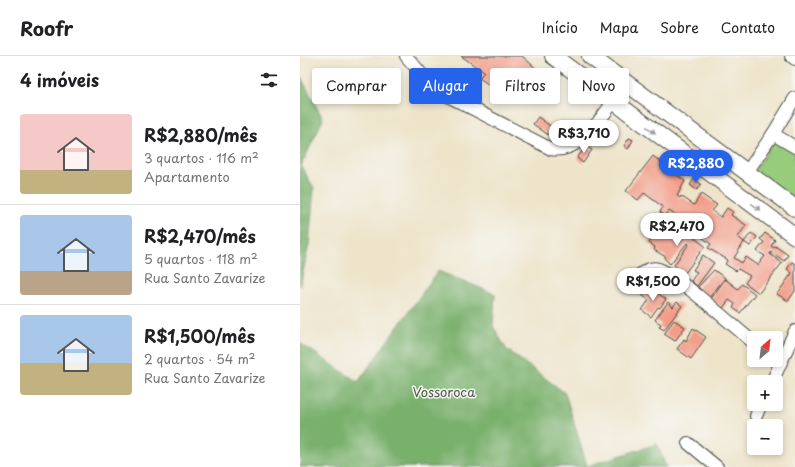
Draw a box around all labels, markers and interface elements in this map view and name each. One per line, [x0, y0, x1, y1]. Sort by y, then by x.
text: Roofr [20, 14, 73, 42]
text: Início [542, 17, 578, 38]
text: Mapa [600, 17, 638, 38]
text: Sobre [660, 17, 699, 38]
text: Contato [721, 17, 775, 38]
text: 4 imóveis [20, 67, 99, 93]
chip: Comprar [312, 68, 401, 104]
chip: Alugar [409, 68, 482, 104]
chip: Filtros [490, 68, 560, 104]
chip: Novo [568, 68, 629, 104]
icon: filters [258, 69, 280, 91]
pin: R$3,710 [547, 120, 621, 154]
text: R$2,880/mês [144, 122, 257, 148]
text: R$3,710 [558, 123, 610, 142]
one-way arrow [646, 126, 657, 134]
icon: home [52, 130, 100, 178]
text: 3 quartos · 116 m² [144, 148, 259, 167]
pin: R$2,880 [659, 150, 733, 184]
text: R$2,880 [668, 153, 724, 172]
text: Apartamento [144, 167, 230, 186]
one-way arrow [751, 203, 762, 211]
pin: R$2,470 [640, 213, 714, 247]
text: R$2,470 [649, 216, 705, 235]
text: R$2,470/mês [144, 223, 256, 249]
icon: home [52, 231, 100, 279]
text: 5 quartos · 118 m² [144, 249, 258, 268]
text: Rua Santo Zavarize [144, 268, 265, 287]
pin: R$1,500 [616, 268, 690, 302]
text: R$1,500 [626, 271, 680, 290]
text: R$1,500/mês [144, 323, 255, 349]
icon: home [52, 331, 100, 379]
north arrow [747, 331, 783, 367]
map controls [747, 331, 783, 455]
text: 2 quartos · 54 m² [144, 349, 256, 368]
text: Rua Santo Zavarize [144, 368, 265, 387]
button: + [747, 375, 783, 411]
park label: Vossoroca [413, 382, 476, 401]
button: − [747, 419, 783, 455]

